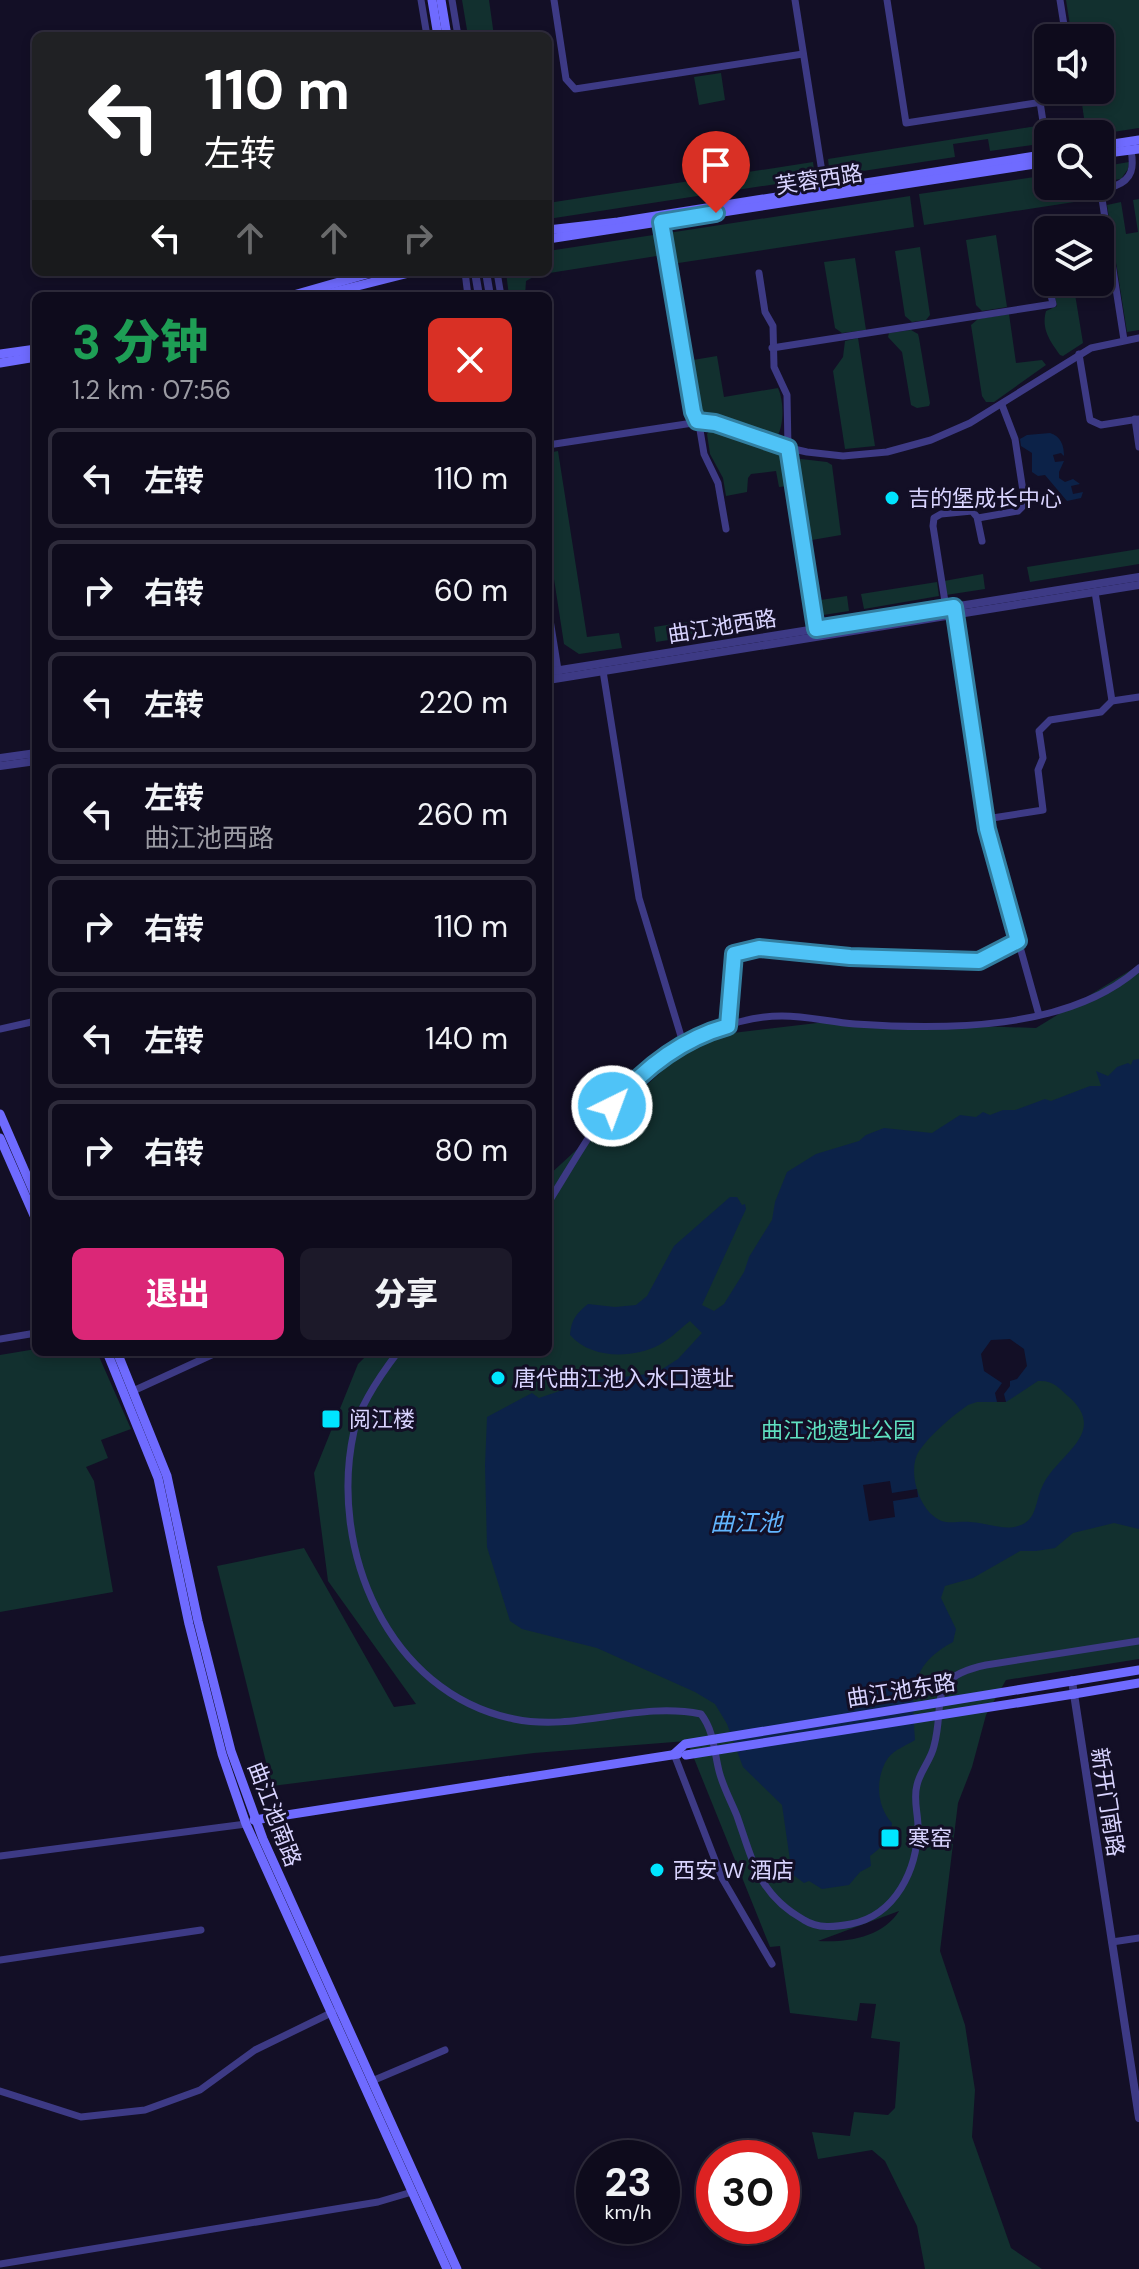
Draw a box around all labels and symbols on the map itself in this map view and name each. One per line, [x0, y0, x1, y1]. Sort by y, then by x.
pin [682, 131, 750, 213]
street label: 芙蓉西路 [773, 158, 865, 201]
place label: 吉的堡成长中心 [908, 484, 1062, 513]
marker: 吉的堡成长中心 [883, 489, 901, 507]
street label: 曲江池西路 [665, 604, 779, 649]
position arrow [570, 1064, 654, 1148]
place label: 唐代曲江池入水口遗址 [514, 1364, 734, 1393]
marker: 唐代曲江池入水口遗址 [489, 1369, 507, 1387]
place label: 阅江楼 [349, 1405, 415, 1434]
marker: 阅江楼 [320, 1408, 342, 1430]
park label: 曲江池遗址公园 [761, 1416, 915, 1445]
water label: 曲江池 [710, 1507, 784, 1538]
street label: 曲江池东路 [844, 1668, 958, 1713]
street label: 新开门南路 [1085, 1745, 1130, 1859]
street label: 曲江池南路 [241, 1758, 308, 1871]
place label: 寒窑 [908, 1824, 952, 1853]
marker: 寒窑 [879, 1827, 901, 1849]
place label: 西安 W 酒店 [673, 1856, 794, 1885]
marker: 西安 W 酒店 [648, 1861, 666, 1879]
speed limit sign: 30 [696, 2140, 800, 2244]

